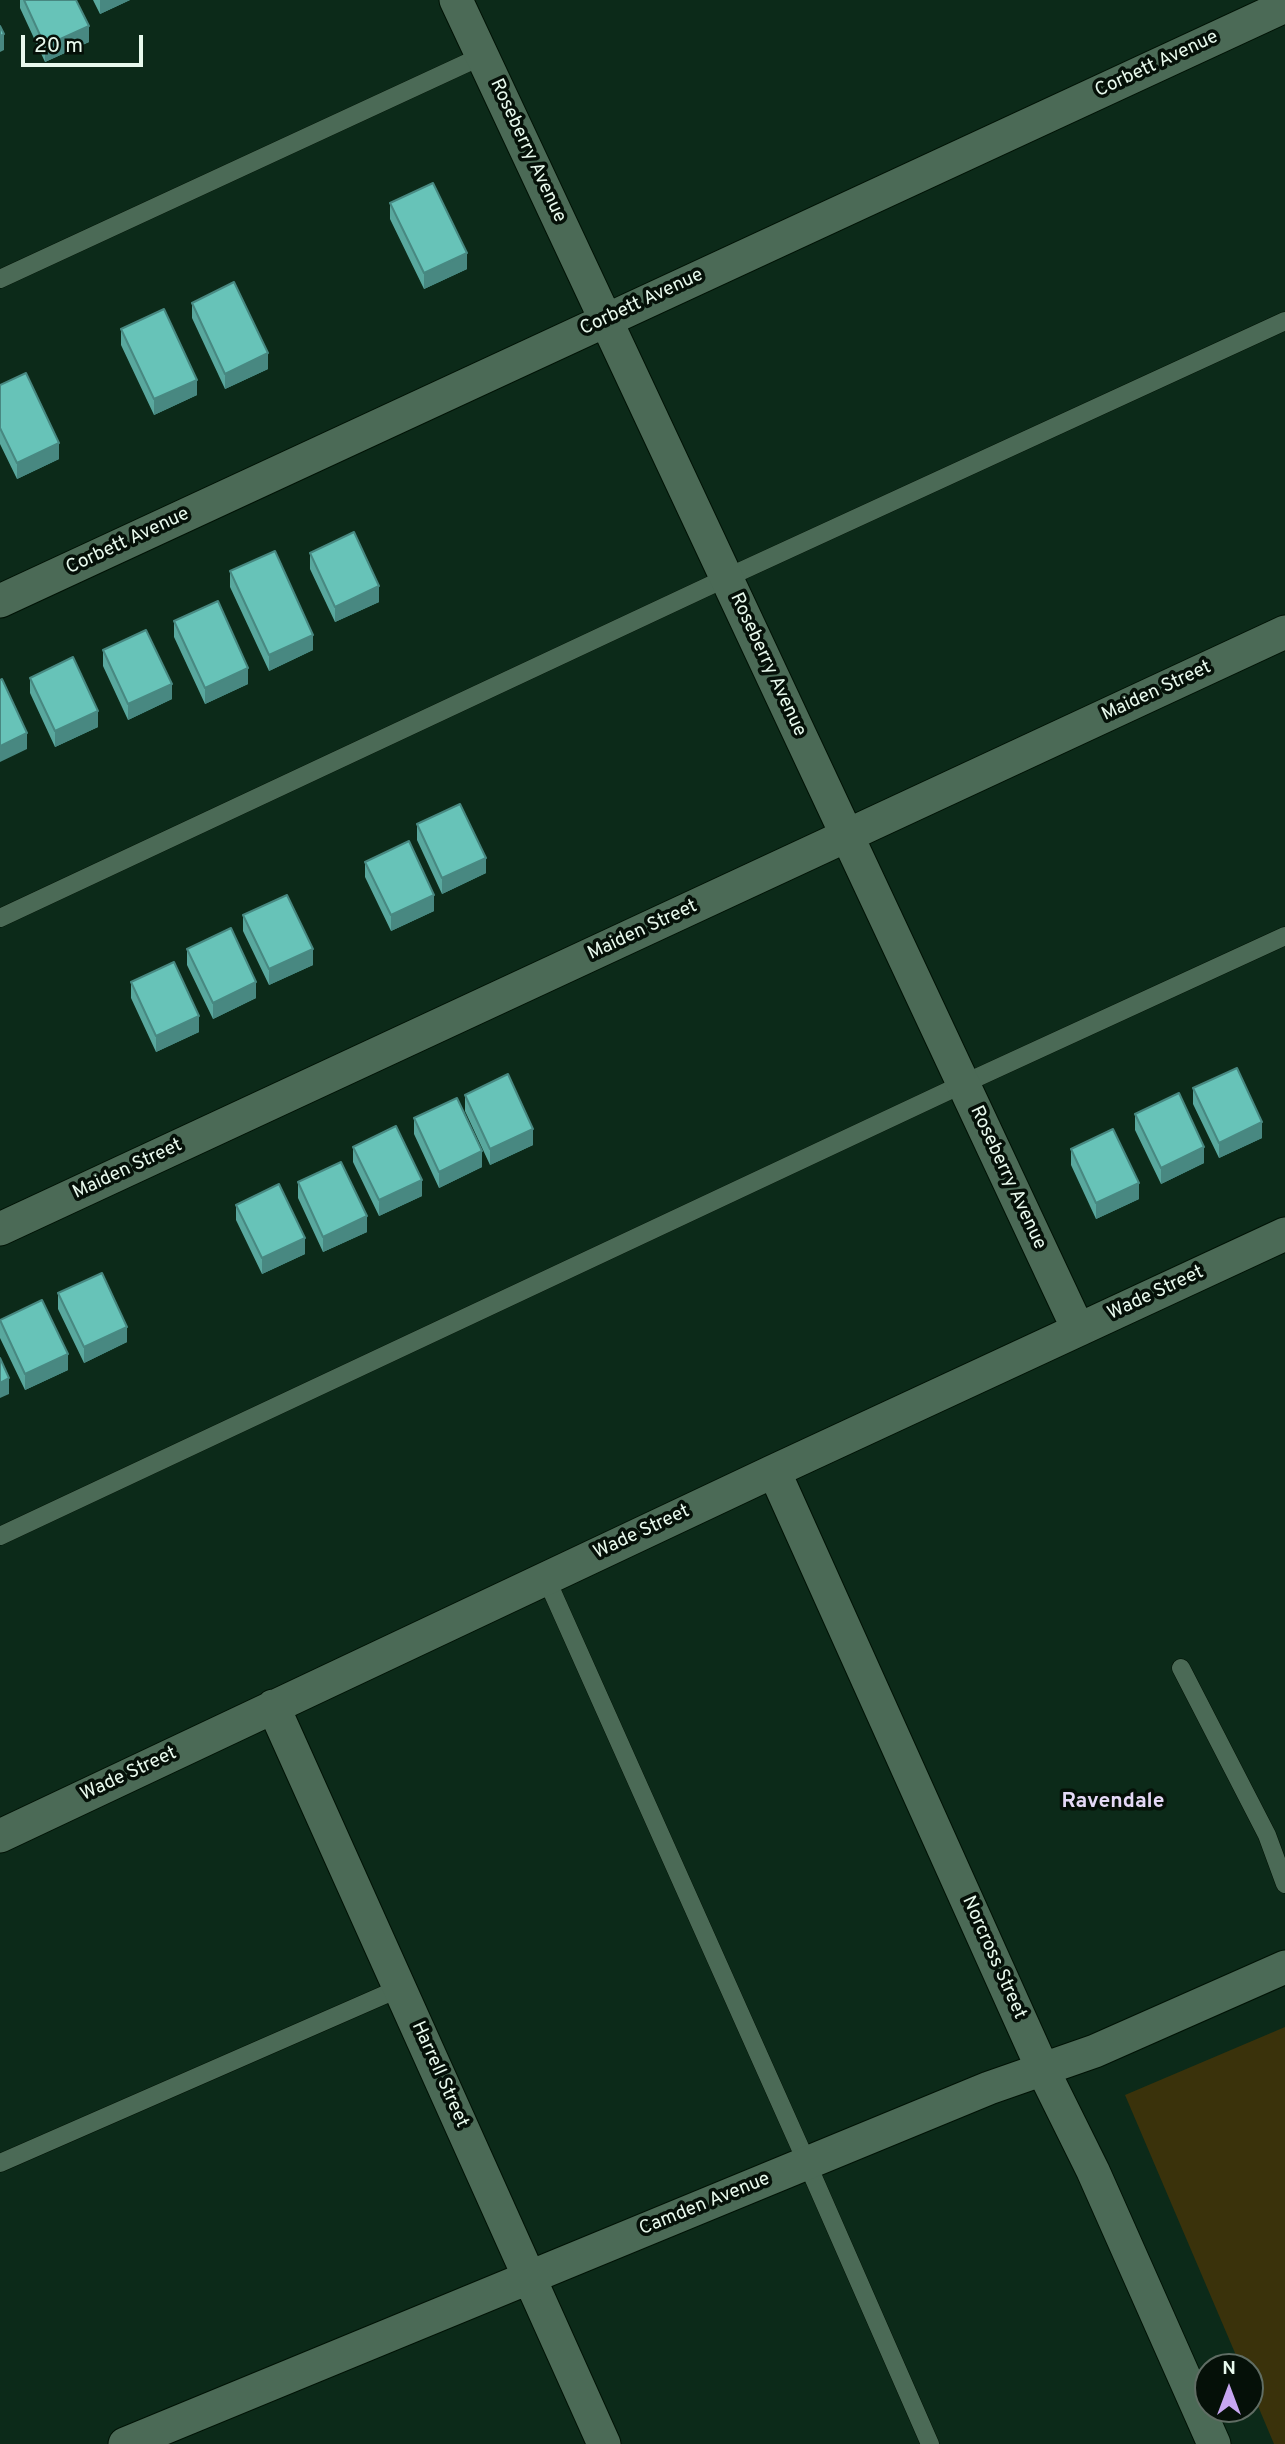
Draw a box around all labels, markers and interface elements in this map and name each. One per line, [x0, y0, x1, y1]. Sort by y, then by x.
scale bar [24, 21, 147, 65]
street label: Corbett Avenue [1092, 27, 1222, 103]
text: 20 m [34, 33, 83, 60]
street label: Roseberry Avenue [484, 76, 570, 226]
street label: Corbett Avenue [577, 265, 707, 341]
street label: Corbett Avenue [63, 504, 193, 580]
street label: Roseberry Avenue [724, 590, 810, 740]
street label: Maiden Street [1099, 657, 1215, 727]
street label: Maiden Street [585, 896, 701, 966]
street label: Roseberry Avenue [964, 1103, 1050, 1253]
street label: Maiden Street [70, 1135, 186, 1205]
street label: Wade Street [1104, 1262, 1208, 1326]
street label: Wade Street [590, 1501, 694, 1565]
street label: Wade Street [77, 1743, 181, 1807]
district label: Ravendale [1062, 1790, 1164, 1816]
street label: Norcross Street [956, 1893, 1030, 2023]
street label: Harrell Street [405, 2018, 473, 2132]
street label: Camden Avenue [636, 2168, 774, 2242]
north arrow [1194, 2353, 1264, 2423]
text: N [1222, 2357, 1236, 2381]

